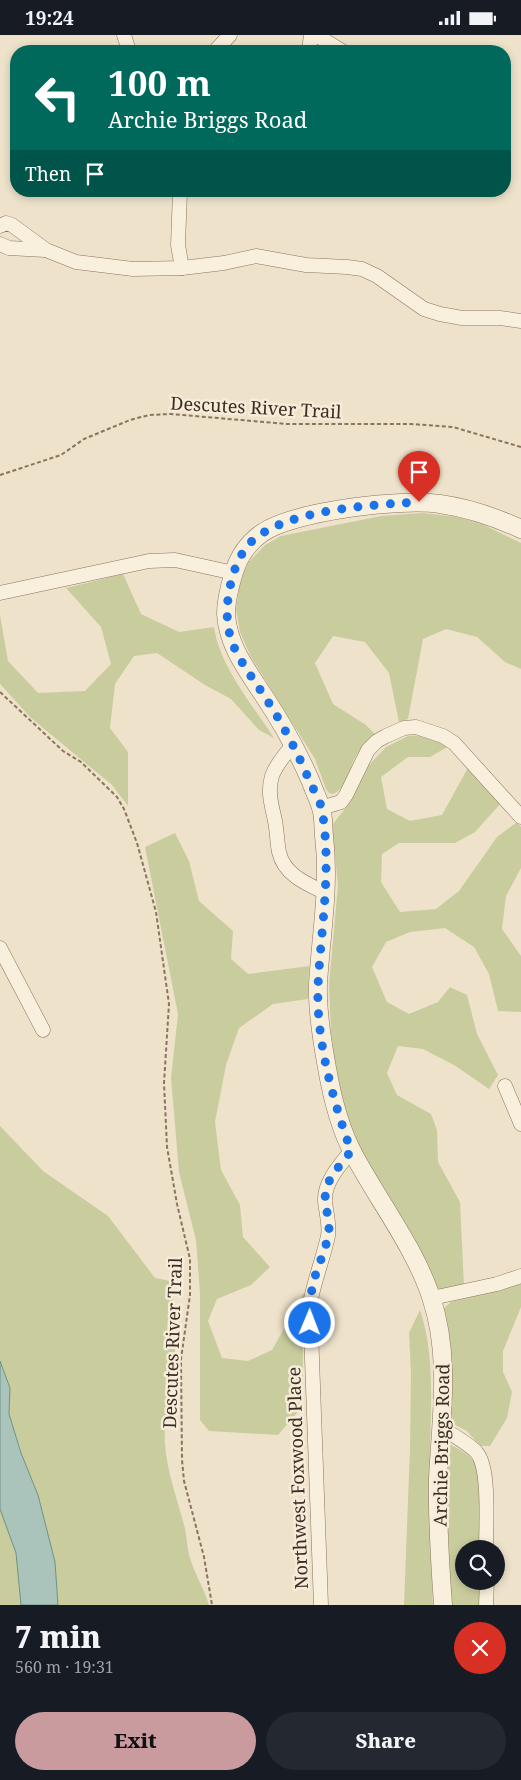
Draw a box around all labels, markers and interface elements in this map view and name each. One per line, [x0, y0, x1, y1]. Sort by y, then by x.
text: 19:24 [25, 5, 74, 31]
text: 100 m [108, 59, 211, 106]
icon: left [25, 65, 90, 130]
text: Archie Briggs Road [108, 104, 307, 134]
icon: arrive [81, 160, 109, 188]
text: Then [25, 161, 71, 187]
street label: Descutes River Trail [170, 391, 343, 423]
pin [398, 451, 440, 502]
icon: arrive [405, 458, 433, 486]
street label: Descutes River Trail [157, 1257, 187, 1429]
position arrow [283, 1296, 335, 1348]
street label: Archie Briggs Road [428, 1363, 454, 1527]
street label: Northwest Foxwood Place [281, 1366, 313, 1590]
map controls [455, 1540, 505, 1590]
button: search [455, 1540, 505, 1590]
text: 7 min [15, 1616, 101, 1657]
button: close [454, 1622, 506, 1674]
text: 560 m · 19:31 [15, 1656, 114, 1678]
button: Exit [15, 1712, 256, 1770]
button: Share [266, 1712, 506, 1770]

